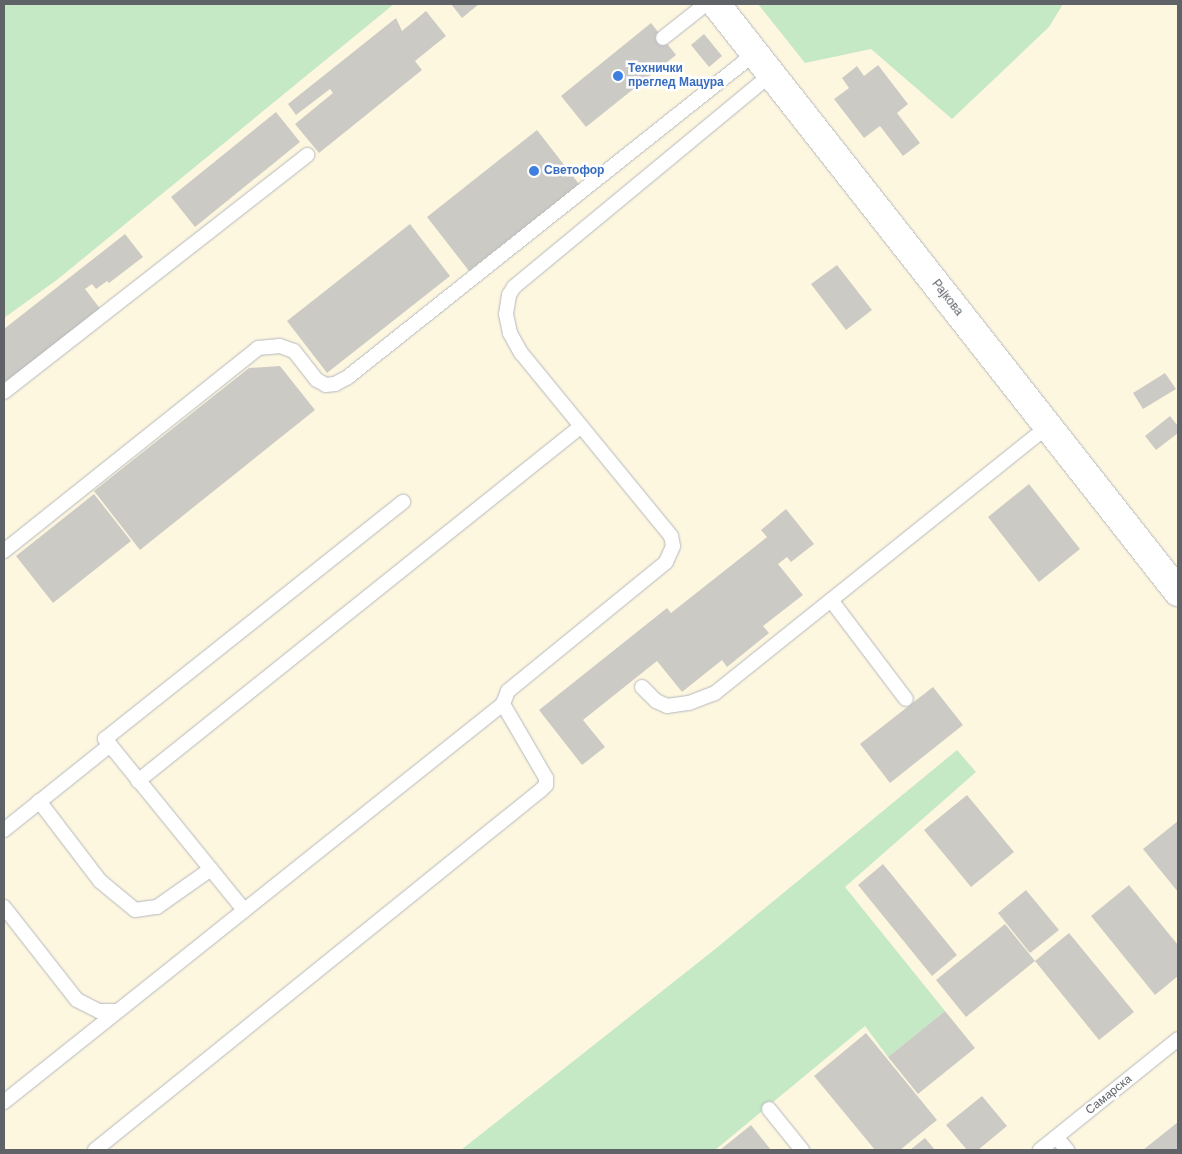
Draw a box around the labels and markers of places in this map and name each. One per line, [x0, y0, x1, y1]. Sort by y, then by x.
place label: Технички преглед Мацура [628, 62, 724, 90]
marker: Технички преглед Мацура [612, 70, 624, 82]
place label: Светофор [544, 164, 604, 178]
marker: Светофор [528, 165, 540, 177]

